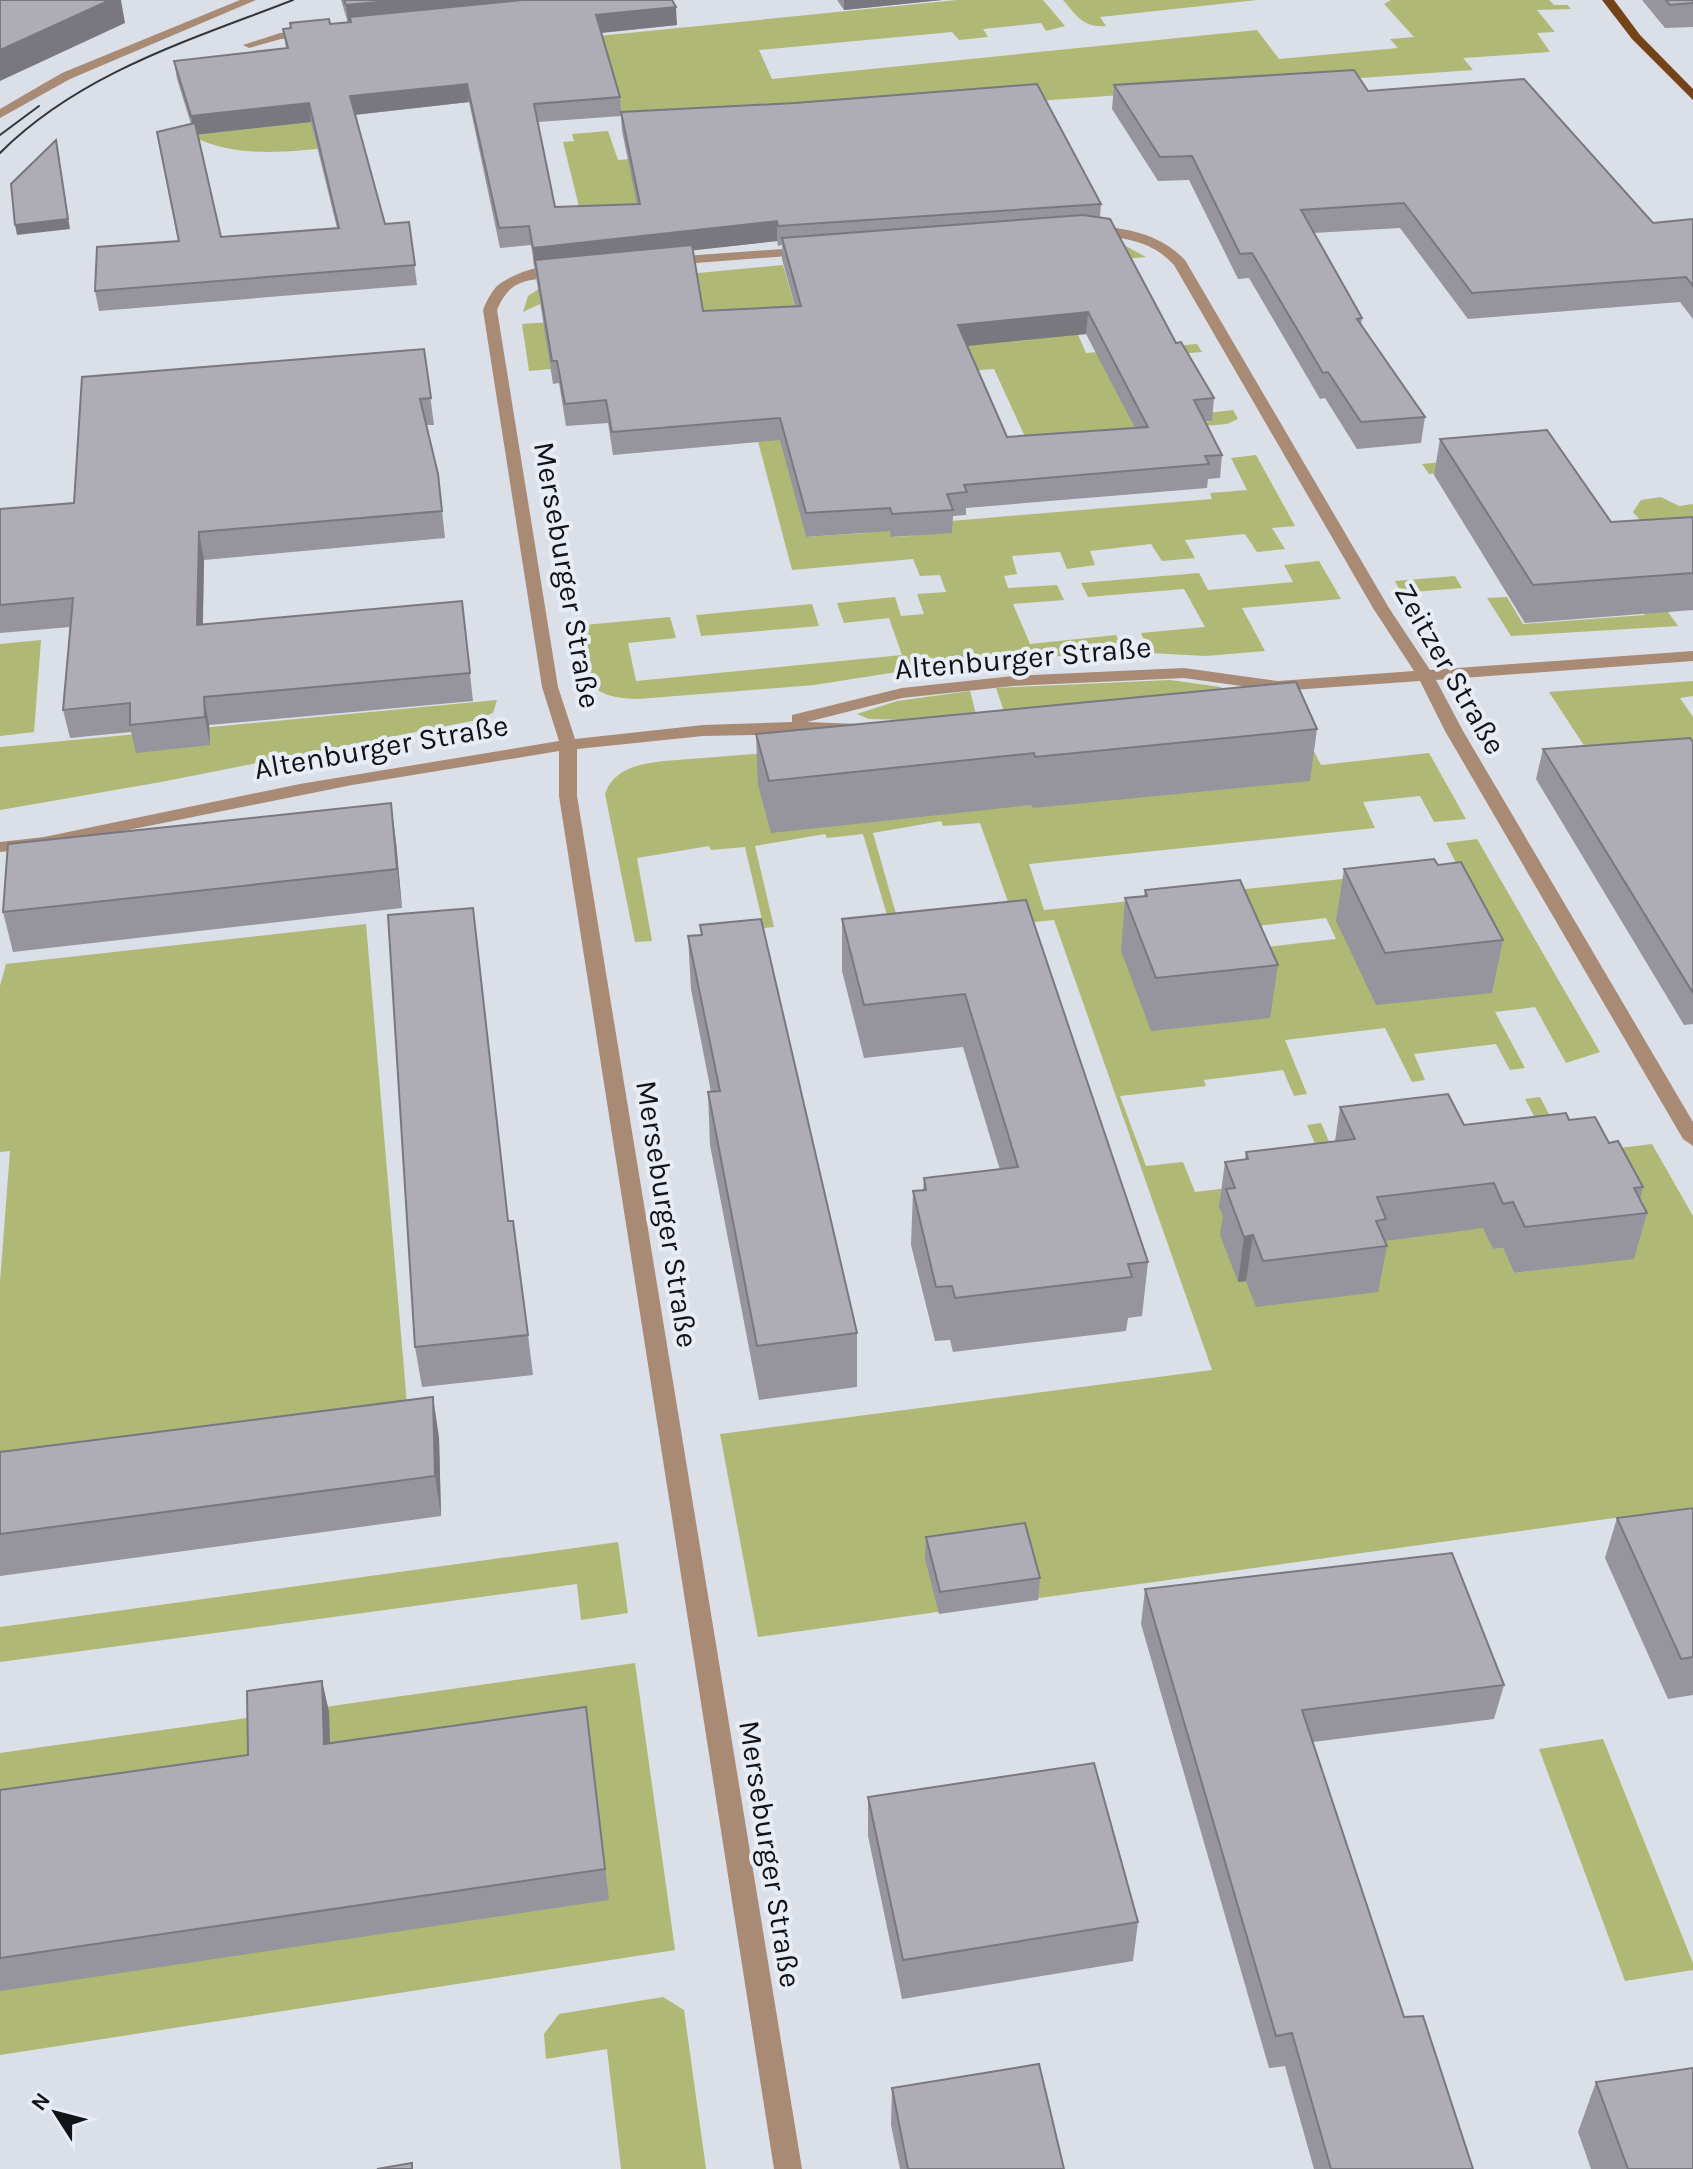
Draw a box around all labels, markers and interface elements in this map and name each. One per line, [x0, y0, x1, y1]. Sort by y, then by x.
street label: Merseburger Straße [526, 439, 608, 711]
street label: Zeitzer Straße [1387, 577, 1513, 761]
street label: Altenburger Straße [893, 629, 1153, 687]
street label: Altenburger Straße [251, 707, 511, 787]
street label: Merseburger Straße [628, 1078, 706, 1350]
street label: Merseburger Straße [731, 1718, 809, 1990]
north arrow [16, 2073, 96, 2153]
text: N [25, 2088, 56, 2116]

